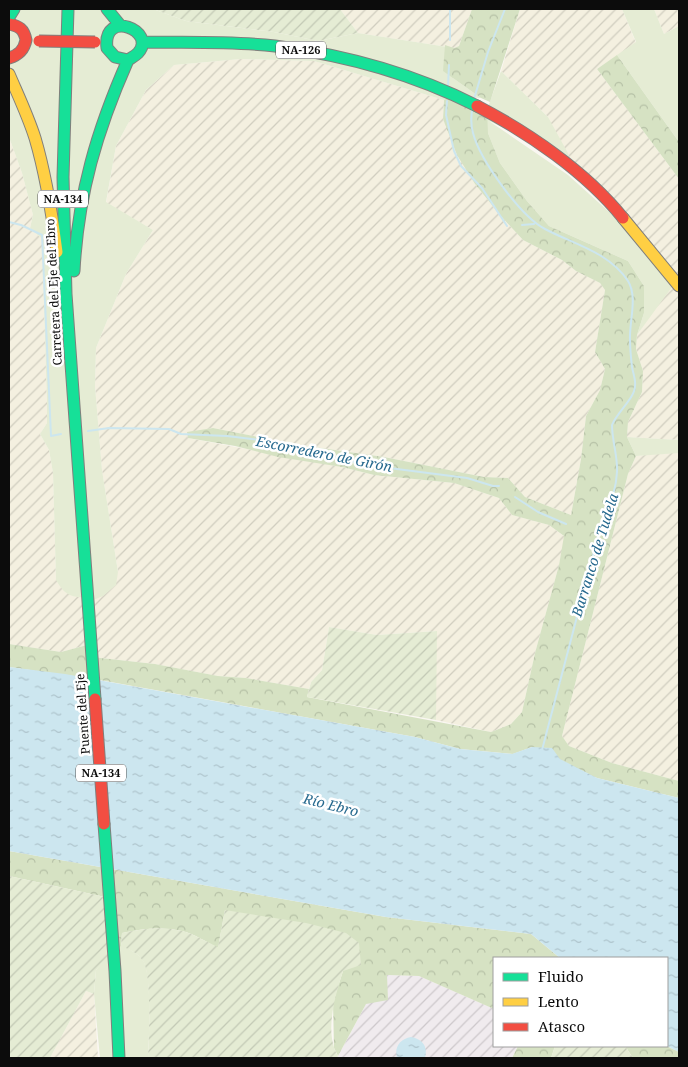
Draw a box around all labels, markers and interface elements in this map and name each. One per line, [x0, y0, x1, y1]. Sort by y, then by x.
road number: NA-126 [276, 42, 326, 58]
road number: NA-134 [38, 190, 88, 208]
street label: Carretera del Eje del Ebro [41, 218, 66, 366]
water label: Escorredero de Girón [253, 431, 394, 476]
water label: Barranco de Tudela [566, 490, 623, 620]
street label: Puente del Eje [71, 673, 94, 755]
road number: NA-134 [76, 764, 126, 781]
water label: Río Ebro [301, 788, 361, 821]
legend [493, 957, 668, 1047]
text: Fluido [538, 966, 584, 986]
text: Lento [538, 991, 579, 1011]
text: Atasco [538, 1016, 585, 1036]

